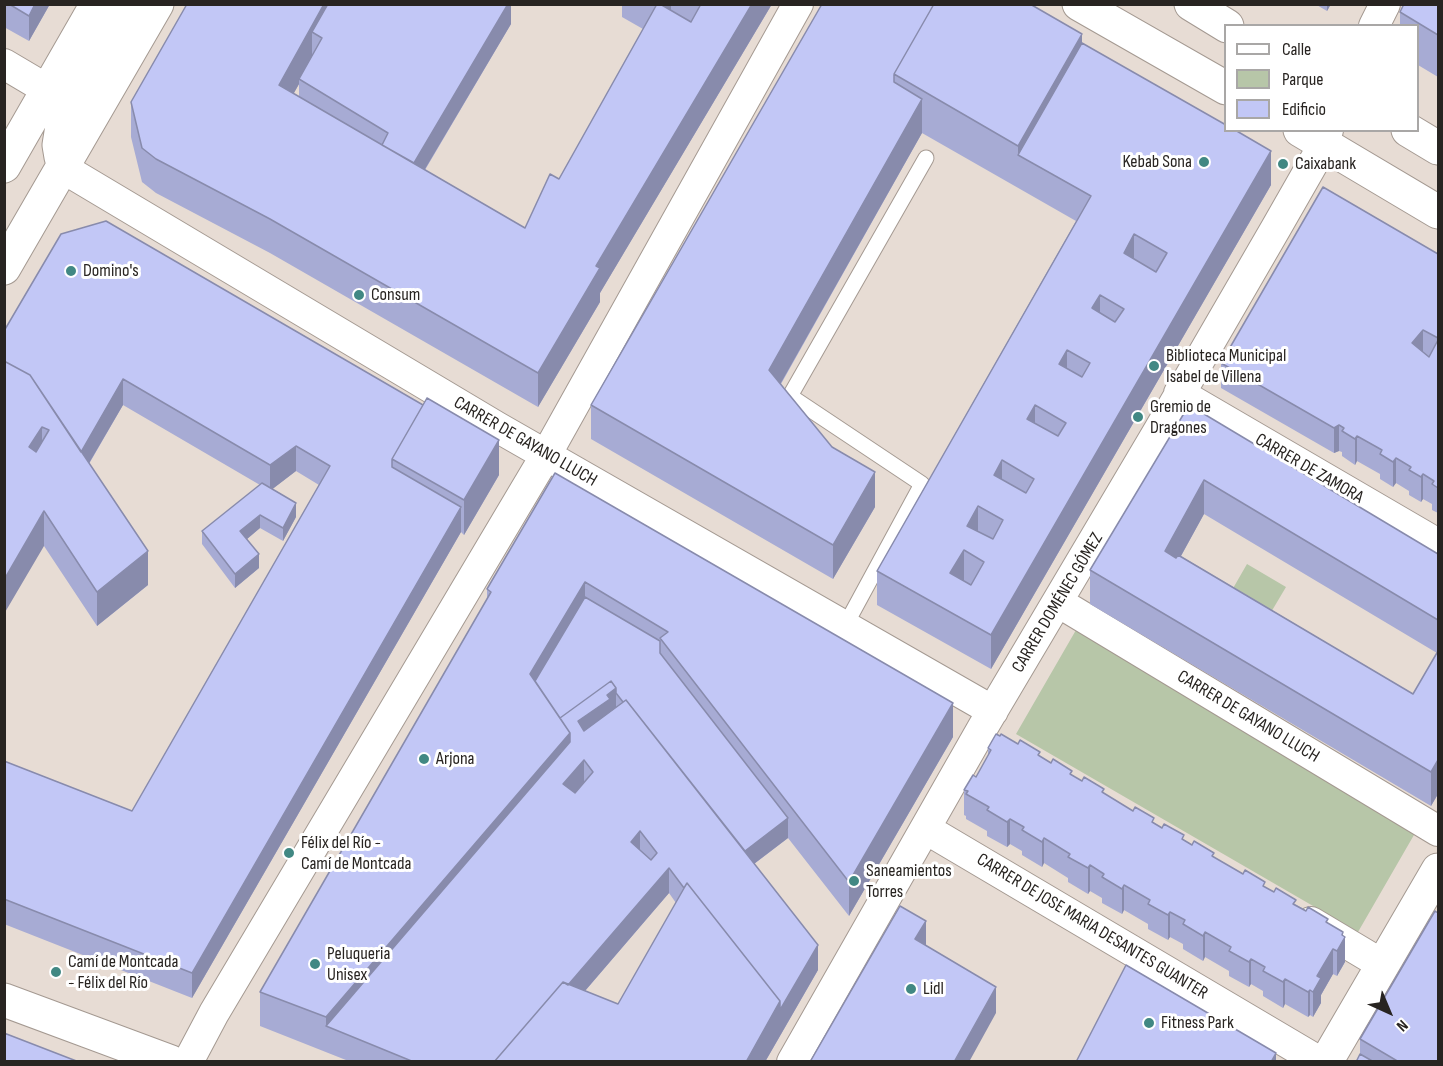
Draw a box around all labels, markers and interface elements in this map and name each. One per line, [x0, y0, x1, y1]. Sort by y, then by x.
legend [1224, 24, 1419, 132]
text: Calle [1282, 39, 1311, 60]
text: Parque [1282, 69, 1323, 90]
text: Edificio [1282, 99, 1326, 120]
place label: Kebab Sona [1122, 151, 1192, 173]
place label: Caixabank [1295, 153, 1356, 175]
marker: Kebab Sona [1197, 155, 1211, 169]
marker: Caixabank [1276, 157, 1290, 171]
place label: Domino's [83, 260, 139, 282]
marker: Domino's [64, 264, 78, 278]
place label: Consum [371, 284, 420, 306]
marker: Consum [352, 288, 366, 302]
place label: Biblioteca Municipal Isabel de Villena [1166, 345, 1286, 388]
marker: Biblioteca Municipal Isabel de Villena [1147, 359, 1161, 373]
street label: CARRER DE GAYANO LLUCH [449, 392, 601, 492]
place label: Gremio de Dragones [1150, 396, 1211, 438]
marker: Gremio de Dragones [1131, 410, 1145, 424]
street label: CARRER DE ZAMORA [1251, 429, 1367, 509]
street label: CARRER DOMÉNEC GÓMEZ [1008, 529, 1108, 677]
street label: CARRER DE GAYANO LLUCH [1173, 666, 1323, 768]
place label: Arjona [436, 748, 475, 770]
marker: Arjona [417, 752, 431, 766]
place label: Félix del Río - Camí de Montcada [301, 832, 411, 874]
marker: Félix del Río - Camí de Montcada [282, 846, 296, 860]
street label: CARRER DE JOSE MARIA DESANTES GUANTER [972, 849, 1212, 1005]
place label: Saneamientos Torres [866, 860, 952, 902]
marker: Saneamientos Torres [847, 874, 861, 888]
place label: Peluqueria Unisex [327, 943, 390, 986]
place label: Camí de Montcada - Félix del Río [68, 951, 178, 994]
marker: Peluqueria Unisex [308, 957, 322, 971]
marker: Camí de Montcada - Félix del Río [49, 965, 63, 979]
place label: Lidl [923, 978, 944, 1000]
marker: Lidl [904, 982, 918, 996]
north arrow [1359, 982, 1419, 1042]
place label: Fitness Park [1161, 1012, 1234, 1034]
marker: Fitness Park [1142, 1016, 1156, 1030]
text: N [1392, 1016, 1412, 1035]

